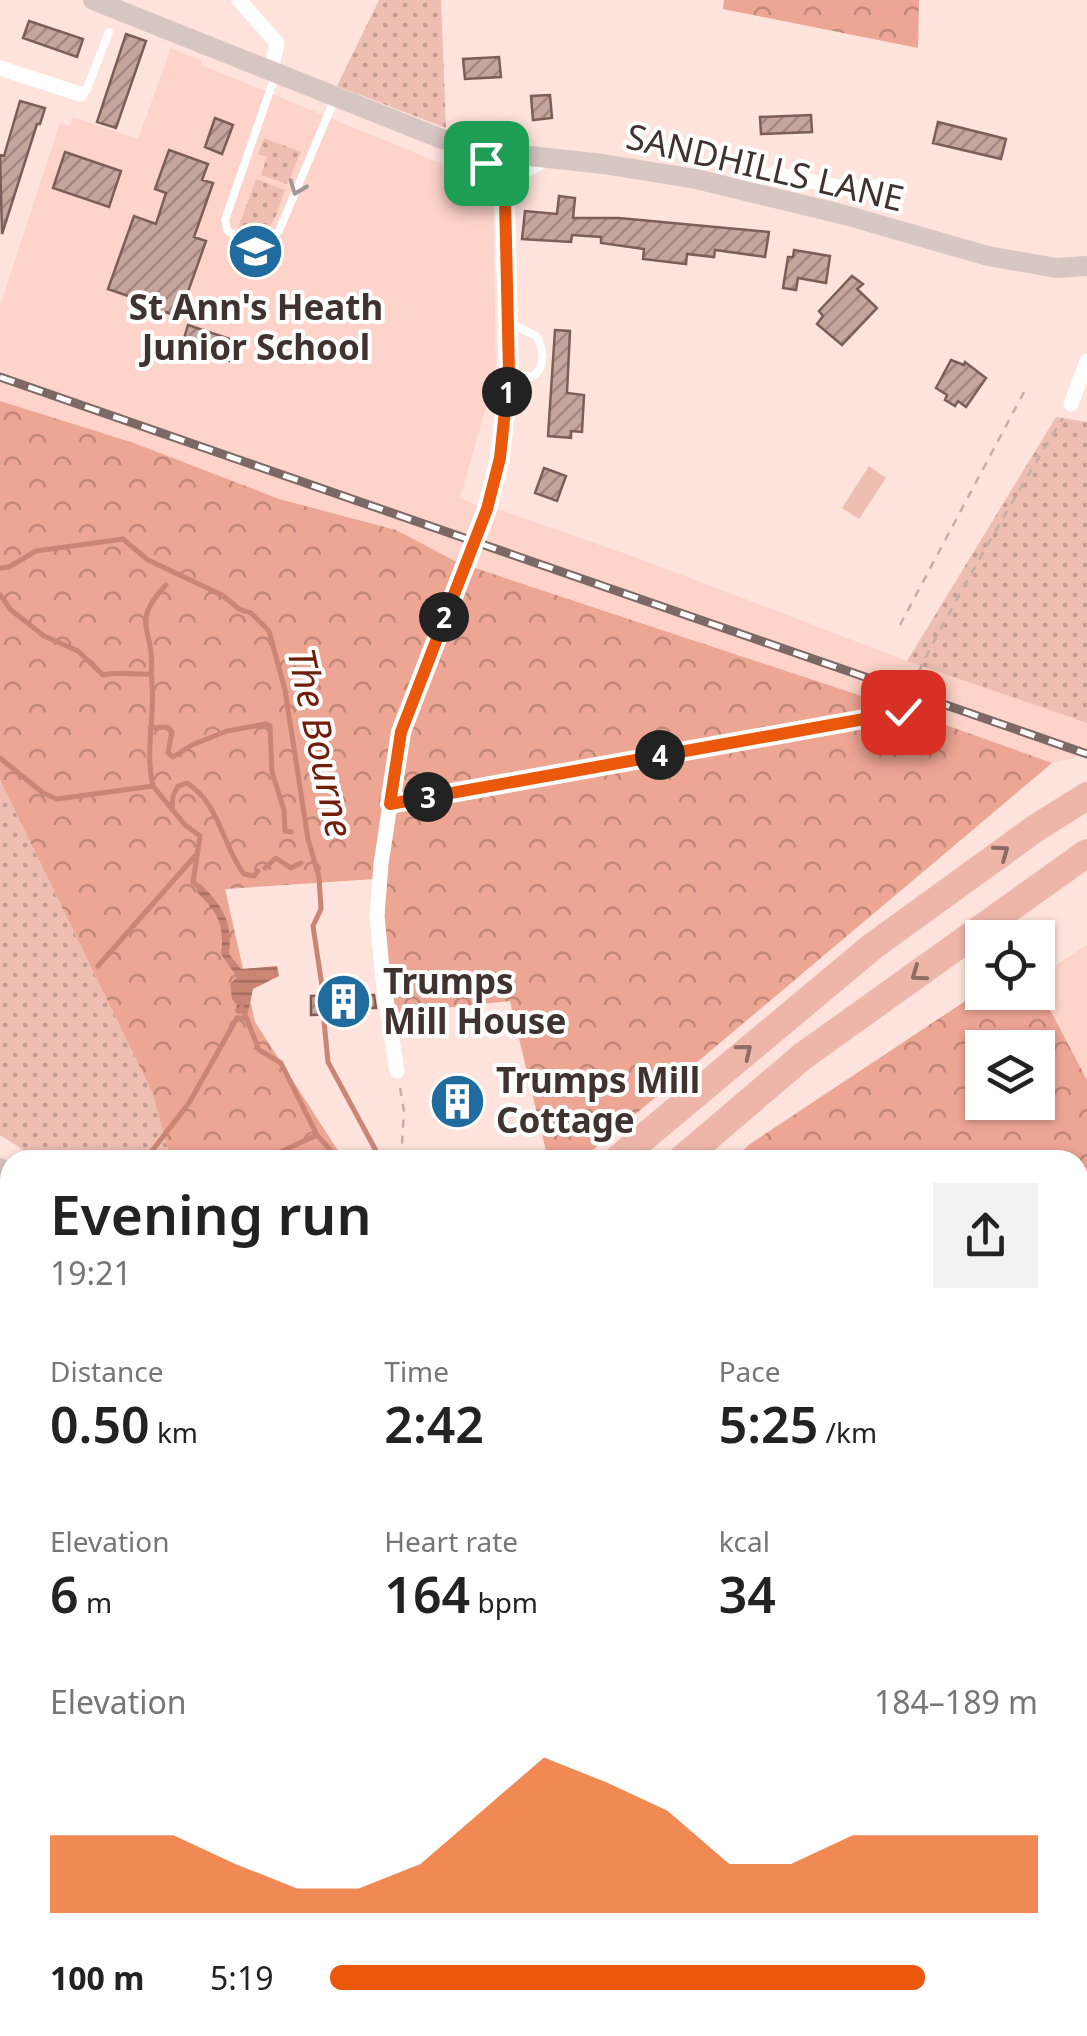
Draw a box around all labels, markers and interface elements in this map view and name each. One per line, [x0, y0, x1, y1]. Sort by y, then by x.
street label: SANDHILLS LANE [622, 112, 909, 221]
pin [444, 121, 529, 206]
icon: arrive [459, 136, 514, 191]
one-way arrow [289, 178, 309, 195]
school or university icon: St Ann's Heath Junior School [226, 222, 286, 282]
place label: St Ann's Heath Junior School [129, 283, 383, 370]
pin: 1 [482, 367, 532, 417]
text: 1 [499, 373, 515, 411]
pin: 2 [419, 592, 469, 642]
text: 2 [436, 598, 452, 636]
water label: The Bourne [277, 643, 367, 842]
pin [861, 670, 946, 755]
icon: check [876, 685, 931, 740]
pin: 4 [635, 730, 685, 780]
text: 4 [652, 736, 668, 774]
pin: 3 [403, 772, 453, 822]
text: 3 [420, 778, 436, 816]
one-way arrow [990, 846, 1009, 865]
map controls [965, 920, 1055, 1120]
button: locate [965, 920, 1055, 1010]
place label: Trumps Mill House [383, 957, 566, 1044]
one-way arrow [910, 962, 929, 980]
building icon: Trumps Mill House [314, 972, 374, 1032]
button: layers [965, 1030, 1055, 1120]
one-way arrow [733, 1045, 751, 1063]
place label: Trumps Mill Cottage [496, 1056, 700, 1143]
building icon: Trumps Mill Cottage [427, 1071, 487, 1131]
text: Evening run [50, 1176, 371, 1251]
button: share [933, 1183, 1038, 1288]
text: 19:21 [50, 1251, 132, 1294]
text: Distance [50, 1352, 163, 1390]
text: Time [384, 1352, 449, 1390]
text: Pace [719, 1352, 781, 1390]
text: 0.50 [50, 1390, 150, 1458]
text: 2:42 [384, 1390, 484, 1458]
text: 5:25 [719, 1390, 818, 1458]
text: km [150, 1413, 198, 1451]
text: /km [818, 1413, 877, 1451]
text: Elevation [50, 1522, 170, 1560]
text: Heart rate [384, 1522, 518, 1560]
text: kcal [719, 1522, 770, 1560]
text: 6 [50, 1560, 79, 1628]
text: 164 [384, 1560, 470, 1628]
text: 34 [719, 1560, 776, 1628]
text: m [79, 1583, 112, 1621]
text: bpm [470, 1583, 538, 1621]
text: Elevation [50, 1680, 187, 1723]
text: 184–189 m [874, 1680, 1038, 1723]
text: 100 m [50, 1956, 144, 1999]
text: 5:19 [210, 1956, 274, 1999]

